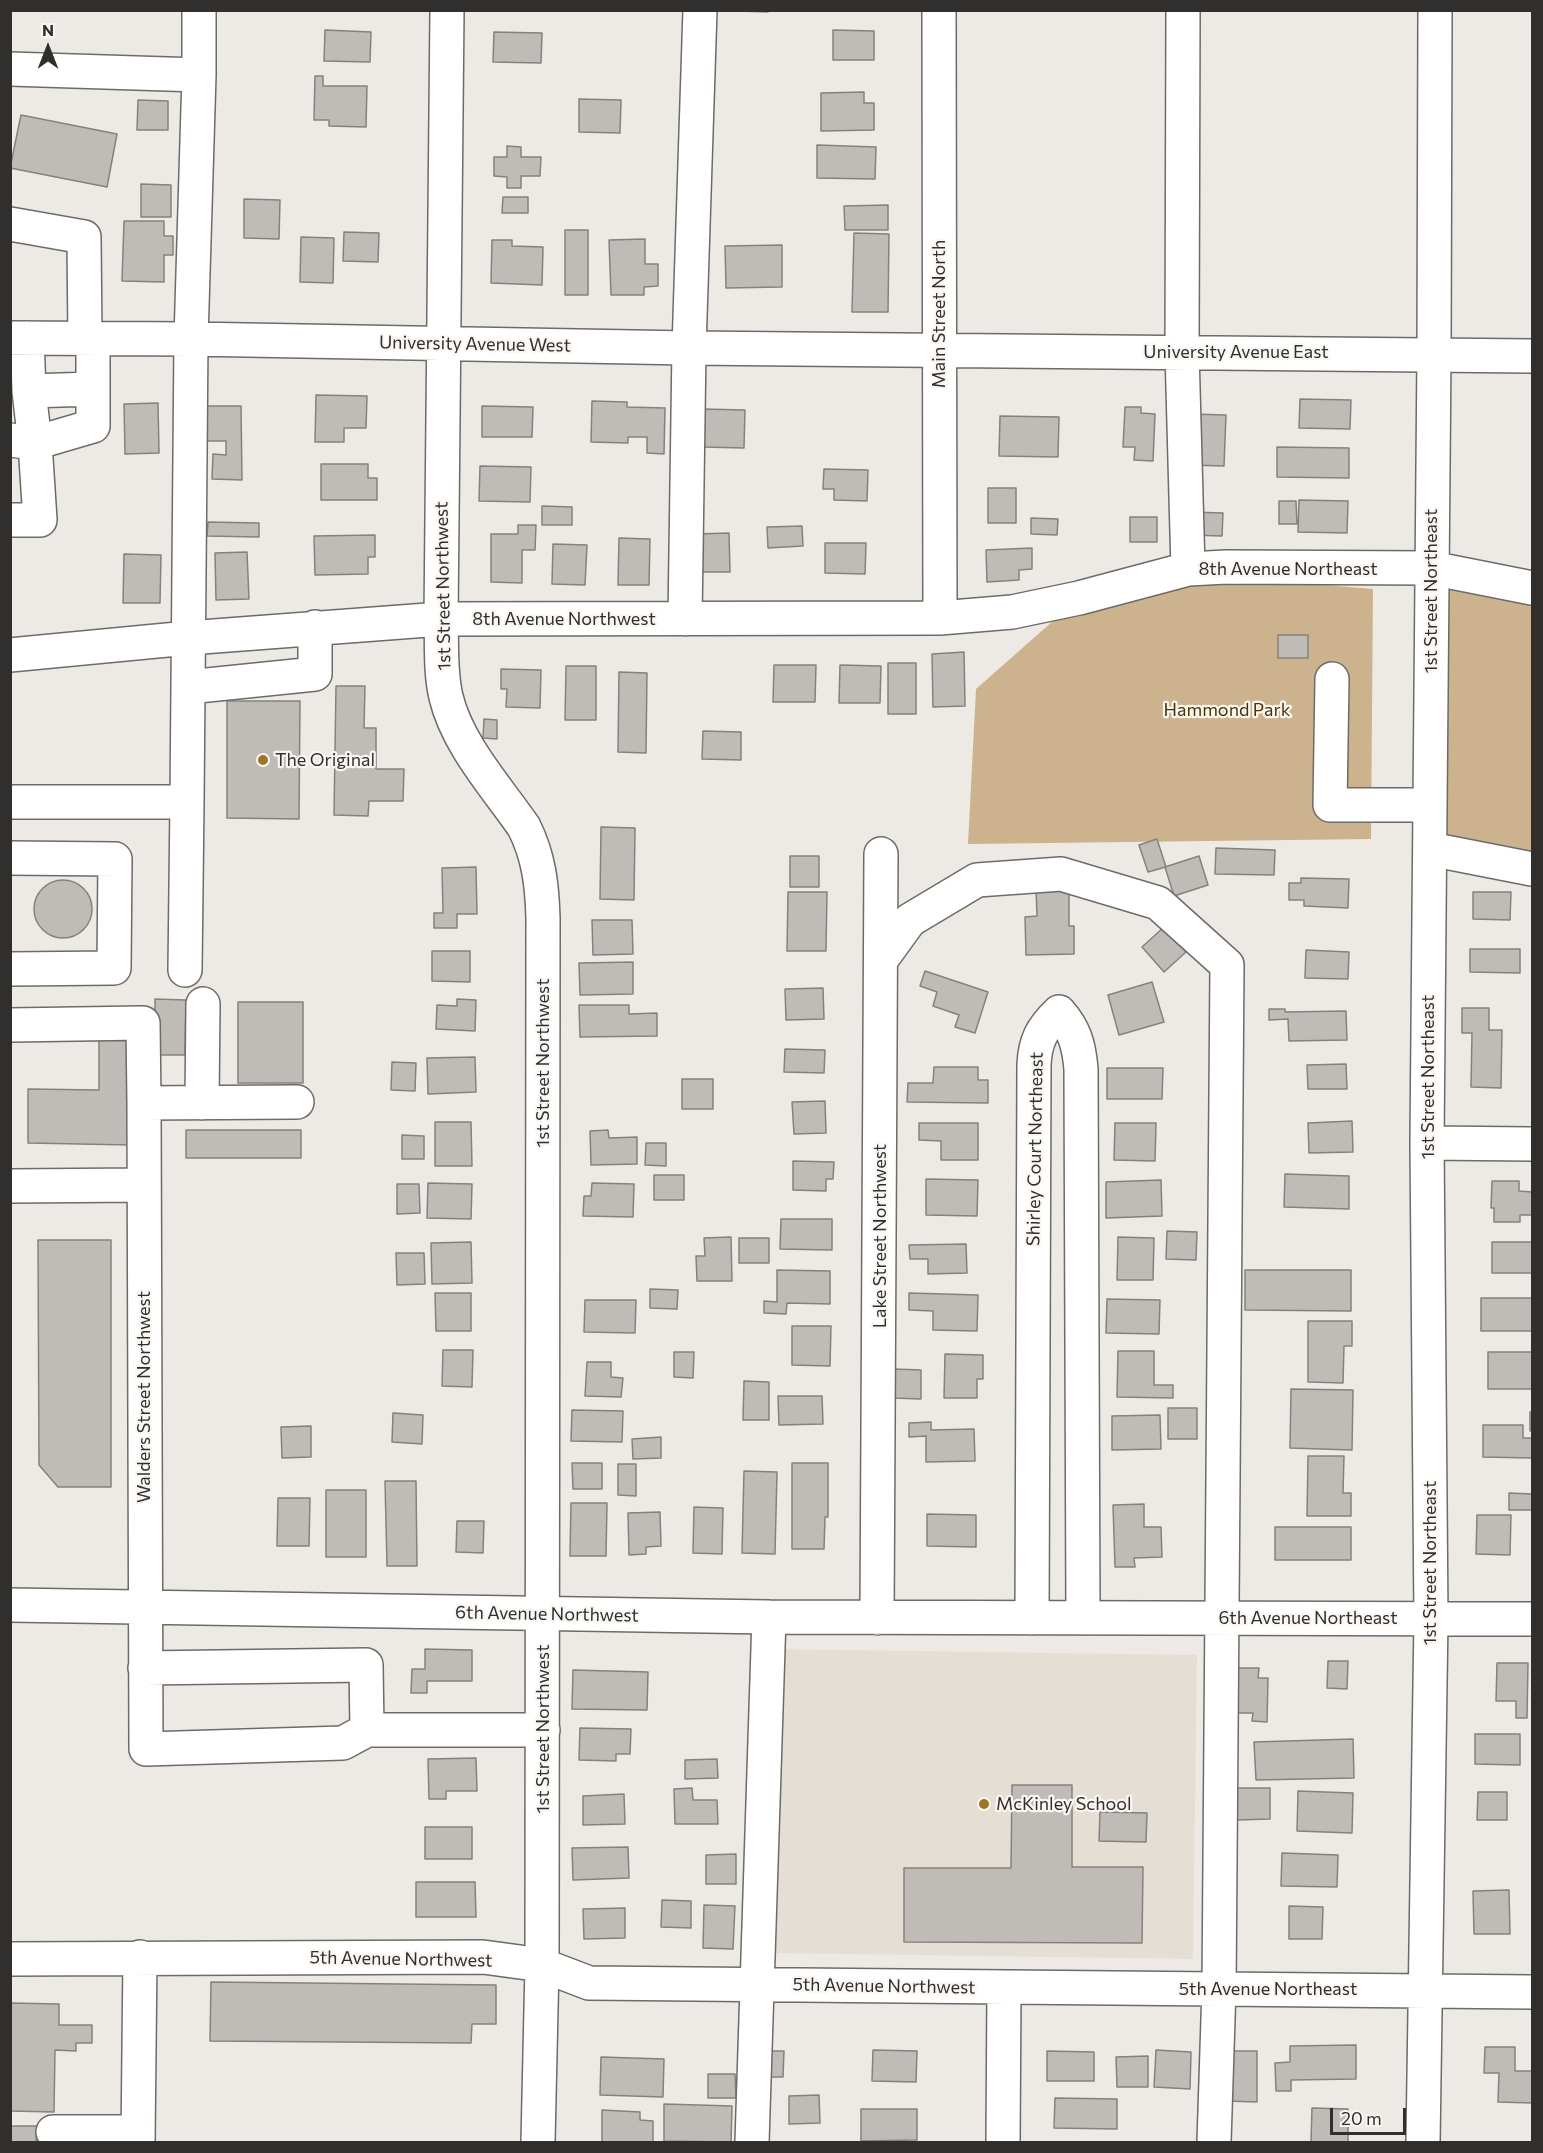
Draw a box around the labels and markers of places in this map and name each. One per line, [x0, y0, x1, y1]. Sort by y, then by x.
place label: The Original [275, 749, 375, 771]
marker: The Original [256, 753, 270, 767]
place label: McKinley School [996, 1793, 1132, 1815]
marker: McKinley School [977, 1797, 991, 1811]

